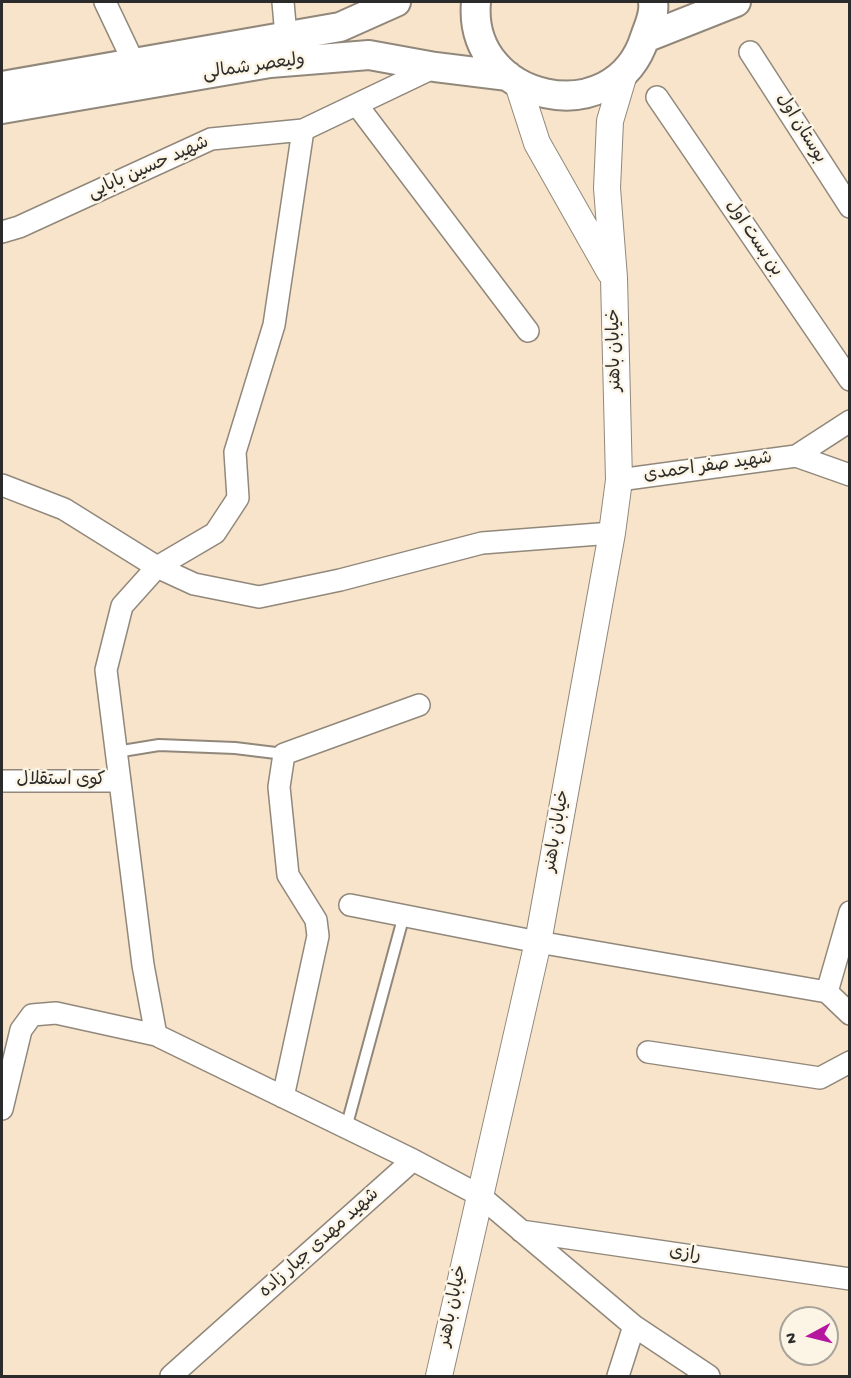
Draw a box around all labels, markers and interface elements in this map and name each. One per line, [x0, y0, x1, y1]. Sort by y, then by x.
street label: ولیعصر شمالی [202, 50, 306, 86]
street label: بوستان اول [770, 90, 830, 168]
street label: شهید حسین بابایی [85, 133, 213, 205]
street label: بن بست اول [720, 197, 786, 281]
street label: خیابان باهنر [604, 309, 628, 391]
street label: شهید صفر احمدی [642, 448, 774, 488]
street label: کوی استقلال [17, 770, 105, 792]
street label: خیابان باهنر [540, 788, 576, 874]
street label: شهید مهدی جبار زاده [256, 1184, 384, 1304]
street label: رازی [668, 1242, 702, 1268]
street label: خیابان باهنر [435, 1263, 473, 1349]
north arrow [779, 1306, 839, 1366]
text: N [783, 1332, 803, 1344]

